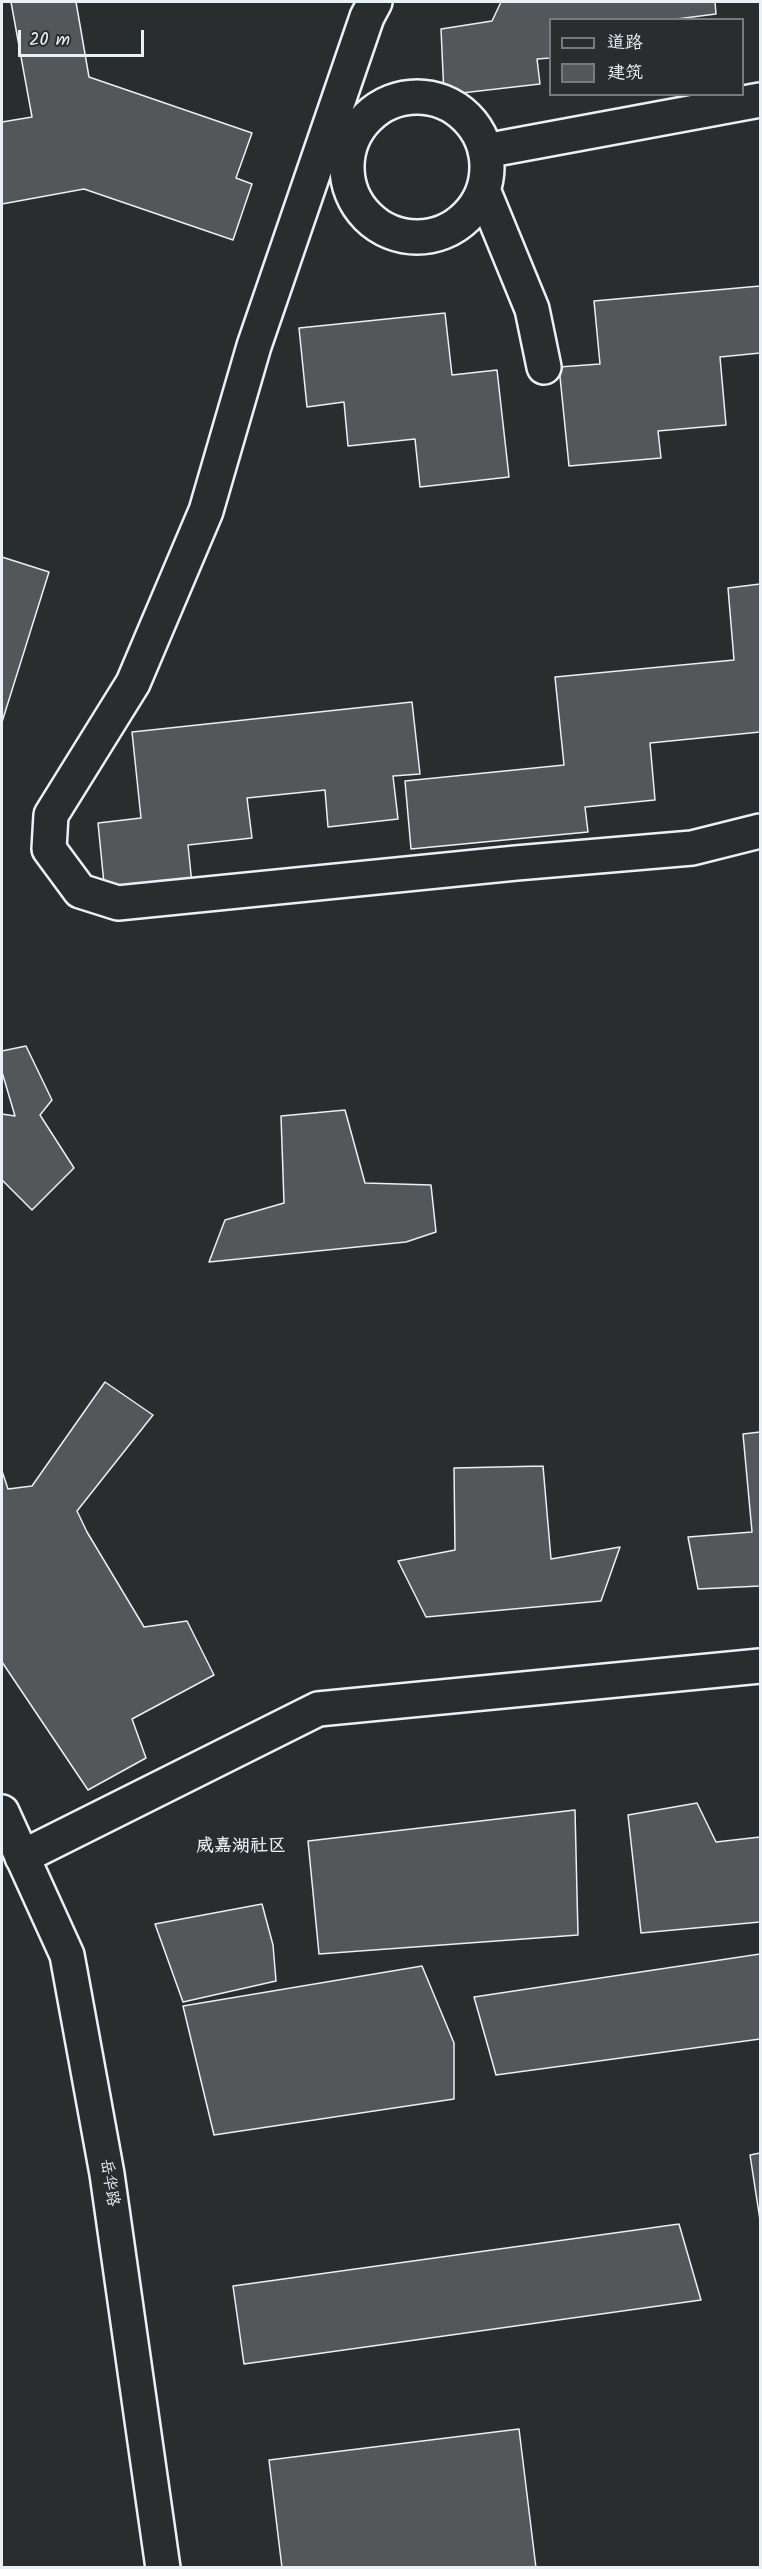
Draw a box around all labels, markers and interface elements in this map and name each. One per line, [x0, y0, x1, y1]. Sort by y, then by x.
scale bar [21, 18, 147, 56]
legend [549, 18, 744, 96]
text: 20 m [29, 26, 70, 55]
text: 道路 [607, 29, 643, 58]
text: 建筑 [607, 59, 643, 88]
district label: 威嘉湖社区 [196, 1837, 286, 1859]
street label: 岳华路 [95, 2158, 121, 2208]

